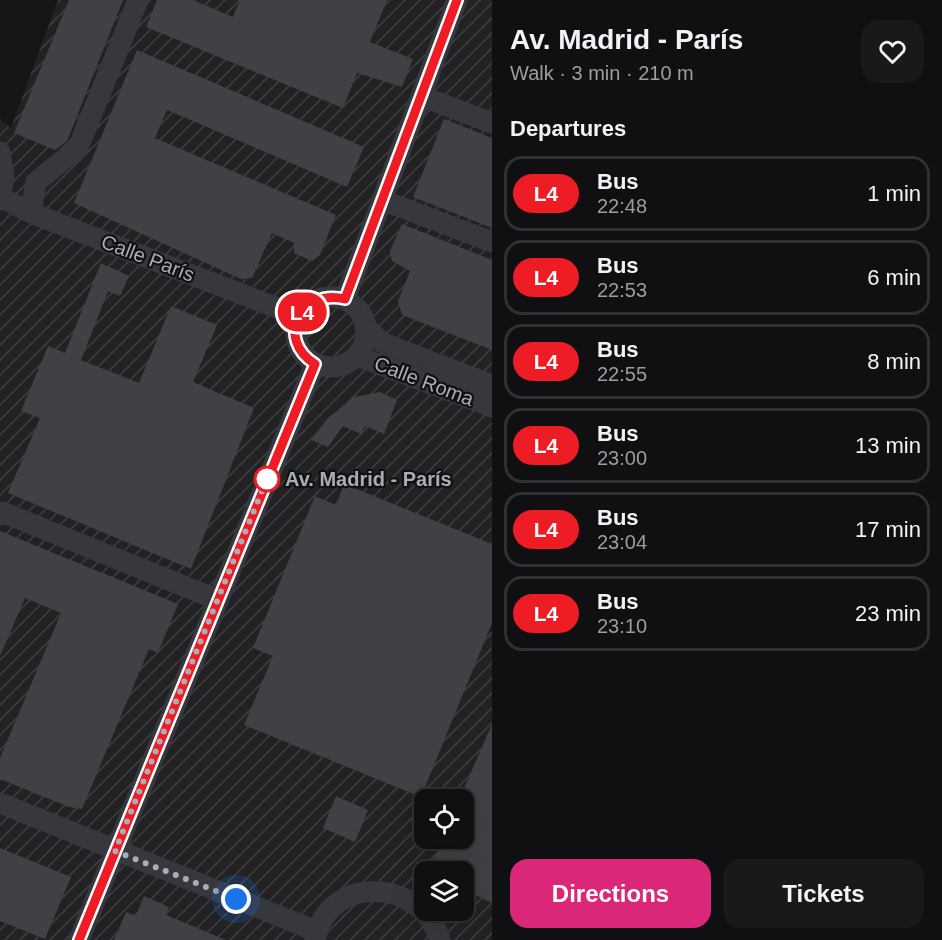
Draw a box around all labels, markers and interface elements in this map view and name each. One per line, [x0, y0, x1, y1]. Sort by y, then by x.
button: heart [861, 20, 924, 83]
text: Av. Madrid - París [510, 24, 743, 55]
text: Walk · 3 min · 210 m [510, 62, 694, 84]
text: Departures [510, 116, 626, 141]
text: Bus [597, 169, 639, 194]
text: 1 min [867, 181, 921, 206]
text: L4 [534, 182, 558, 205]
text: 22:48 [597, 195, 647, 217]
street label: Calle París [98, 230, 198, 286]
text: Bus [597, 253, 639, 278]
text: 6 min [867, 265, 921, 290]
text: L4 [534, 266, 558, 289]
text: 22:53 [597, 279, 647, 301]
line badge: L4 [275, 292, 329, 332]
text: L4 [290, 301, 314, 324]
text: Bus [597, 337, 639, 362]
text: 8 min [867, 349, 921, 374]
text: L4 [534, 350, 558, 373]
street label: Calle Roma [371, 352, 478, 410]
text: 22:55 [597, 363, 647, 385]
text: Bus [597, 421, 639, 446]
text: 13 min [855, 433, 921, 458]
text: L4 [534, 434, 558, 457]
text: 23:00 [597, 447, 647, 469]
marker: Av. Madrid - París [254, 466, 280, 492]
place label: Av. Madrid - París [285, 468, 452, 490]
text: Bus [597, 505, 639, 530]
text: 17 min [855, 517, 921, 542]
text: L4 [534, 518, 558, 541]
text: 23:04 [597, 531, 647, 553]
text: Bus [597, 589, 639, 614]
text: 23 min [855, 601, 921, 626]
text: L4 [534, 602, 558, 625]
text: 23:10 [597, 615, 647, 637]
map controls [414, 789, 474, 921]
button: locate [414, 789, 474, 849]
button: Directions [510, 859, 711, 928]
button: Tickets [723, 859, 924, 928]
button: layers [414, 861, 474, 921]
your location [221, 884, 251, 914]

